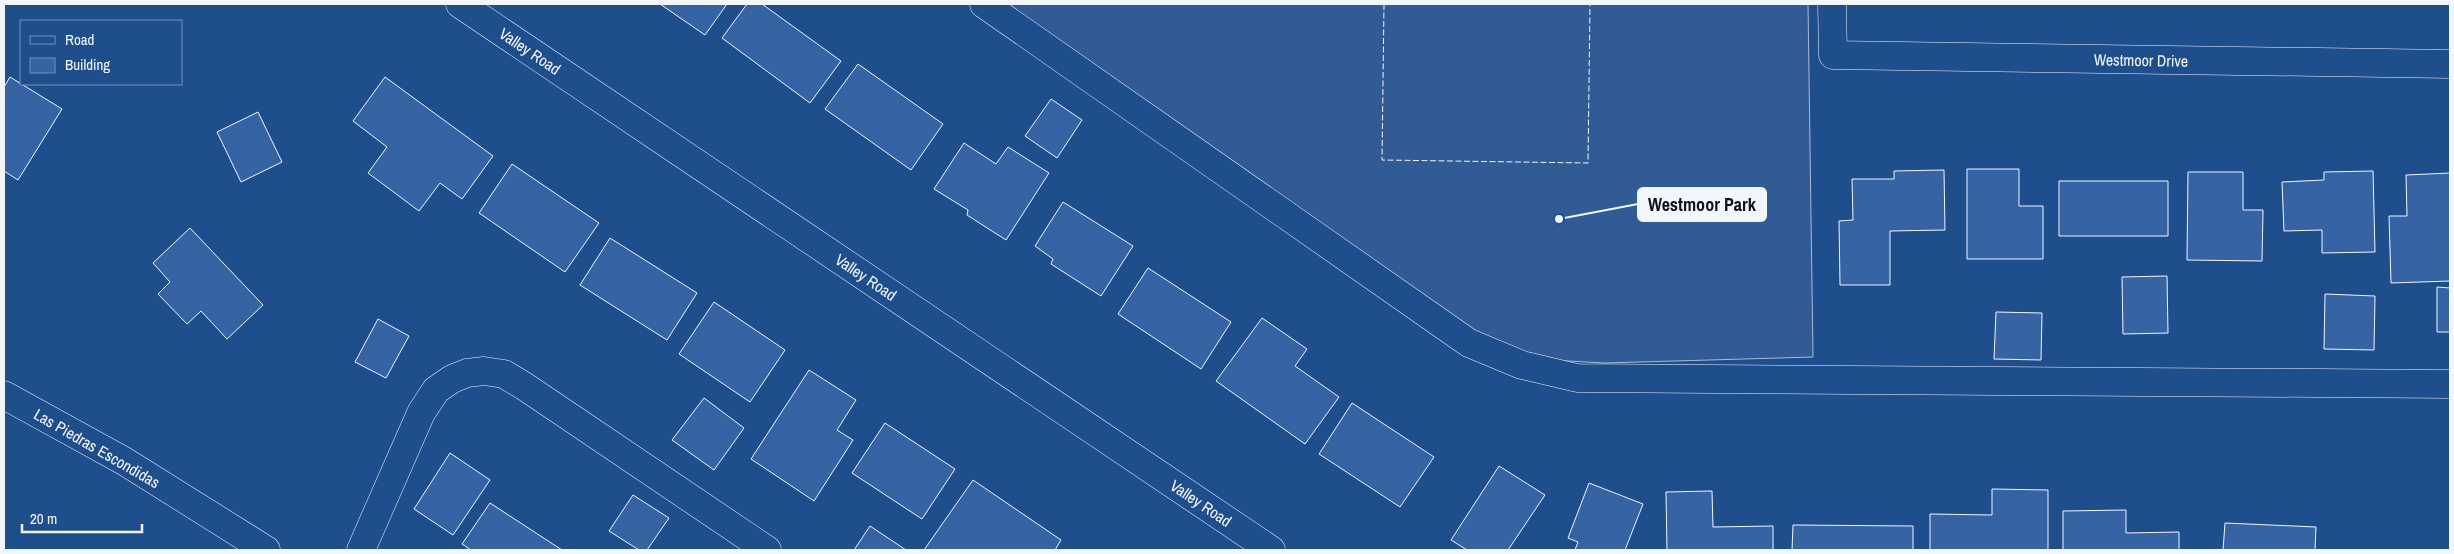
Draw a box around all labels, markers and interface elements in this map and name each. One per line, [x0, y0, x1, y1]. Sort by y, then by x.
legend [20, 20, 182, 85]
street label: Valley Road [495, 22, 565, 80]
text: Road [65, 29, 94, 50]
street label: Westmoor Drive [2094, 48, 2188, 72]
text: Building [65, 54, 110, 75]
callout: Westmoor Park [1638, 188, 1766, 221]
text: Westmoor Park [1648, 192, 1757, 217]
street label: Valley Road [831, 248, 901, 306]
street label: Las Piedras Escondidas [30, 403, 164, 493]
street label: Valley Road [1166, 474, 1236, 532]
scale bar [22, 502, 142, 534]
text: 20 m [30, 508, 57, 529]

